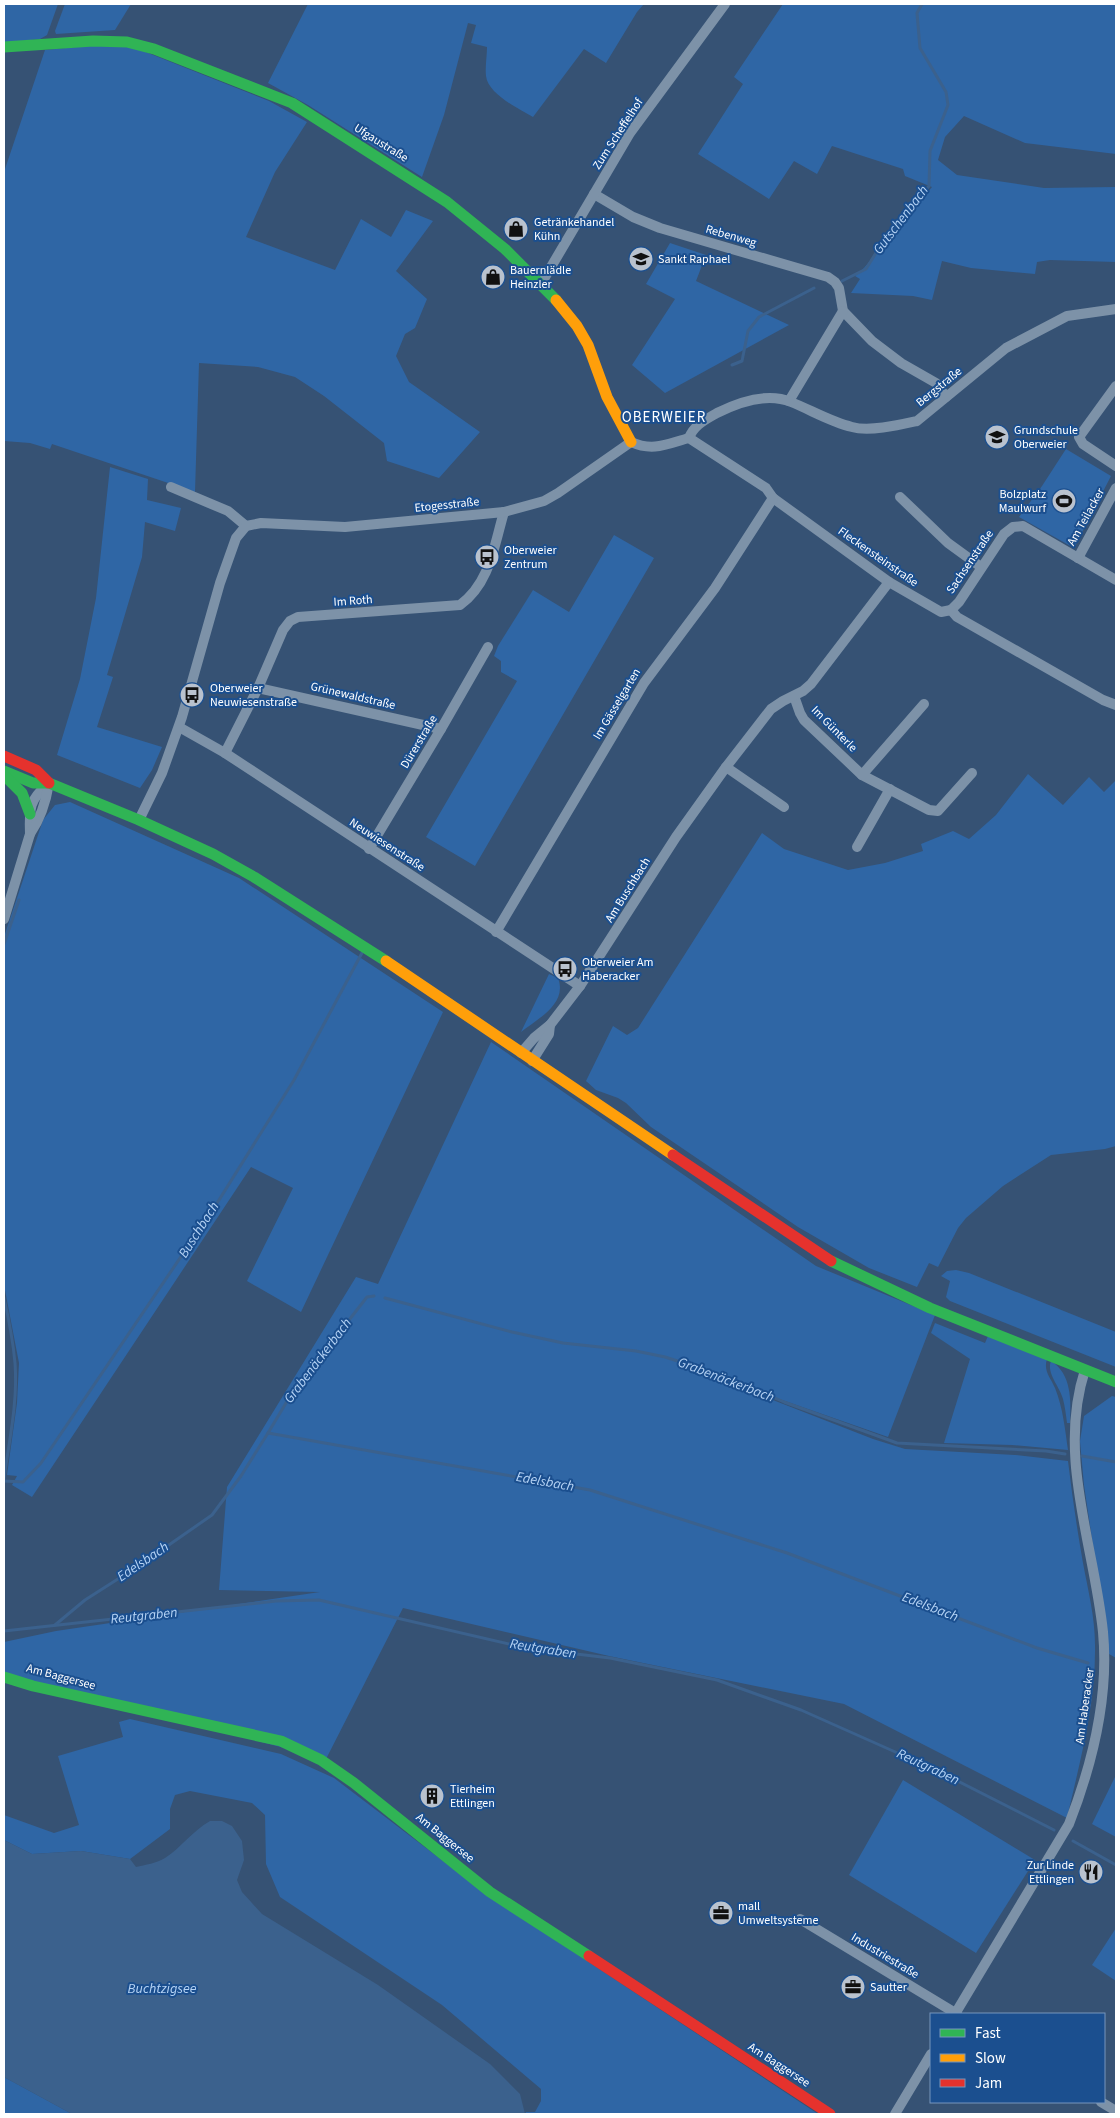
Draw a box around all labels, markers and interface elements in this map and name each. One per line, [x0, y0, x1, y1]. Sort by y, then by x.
street label: Zum Scheffelhof [589, 95, 648, 173]
street label: Ufgaustraße [351, 120, 411, 166]
water label: Gutschenbach [868, 181, 934, 259]
place label: Getränkehandel Kühn [534, 214, 614, 245]
shop icon: Getränkehandel Kühn [503, 216, 529, 242]
street label: Rebenweg [704, 221, 758, 251]
school or university icon: Sankt Raphael [628, 246, 654, 272]
place label: Sankt Raphael [658, 251, 730, 268]
place label: Bauernlädle Heinzler [510, 262, 571, 293]
shop icon: Bauernlädle Heinzler [480, 264, 506, 290]
street label: Bergstraße [912, 363, 966, 411]
district label: OBERWEIER [622, 407, 706, 428]
place label: Grundschule Oberweier [1014, 422, 1078, 453]
school or university icon: Grundschule Oberweier [984, 424, 1010, 450]
street label: Am Teilacker [1063, 484, 1109, 549]
place label: Bolzplatz Maulwurf [999, 486, 1046, 517]
sports icon: Bolzplatz Maulwurf [1051, 488, 1077, 514]
street label: Etogesstraße [414, 493, 480, 517]
street label: Fleckensteinstraße [834, 523, 922, 591]
street label: Sachsenstraße [942, 527, 998, 597]
place label: Oberweier Zentrum [504, 542, 557, 573]
bus stop icon: Oberweier Zentrum [474, 544, 500, 570]
street label: Im Roth [333, 591, 373, 611]
street label: Im Gässelgarten [589, 665, 645, 743]
street label: Grünewaldstraße [309, 678, 397, 714]
place label: Oberweier Neuwiesenstraße [210, 680, 297, 711]
bus stop icon: Oberweier Neuwiesenstraße [179, 682, 205, 708]
street label: Im Günterle [807, 702, 861, 756]
street label: Dürerstraße [396, 712, 442, 772]
street label: Neuwiesenstraße [346, 814, 428, 876]
street label: Am Buschbach [601, 854, 655, 926]
place label: Oberweier Am Haberacker [582, 954, 653, 985]
bus stop icon: Oberweier Am Haberacker [552, 956, 578, 982]
water label: Buschbach [174, 1198, 224, 1262]
water label: Grabenäckerbach [279, 1314, 357, 1408]
water label: Grabenäckerbach [675, 1352, 777, 1408]
water label: Edelsbach [514, 1467, 576, 1497]
water label: Edelsbach [113, 1537, 173, 1587]
water label: Edelsbach [899, 1587, 961, 1627]
water label: Reutgraben [110, 1603, 178, 1629]
water label: Reutgraben [508, 1634, 578, 1664]
street label: Am Baggersee [25, 1660, 97, 1694]
street label: Am Haberacker [1071, 1666, 1099, 1745]
water label: Reutgraben [893, 1744, 963, 1790]
place label: Tierheim Ettlingen [450, 1781, 495, 1812]
building icon: Tierheim Ettlingen [419, 1783, 445, 1809]
street label: Am Baggersee [412, 1809, 478, 1867]
place label: Zur Linde Ettlingen [1027, 1857, 1074, 1888]
restaurant icon: Zur Linde Ettlingen [1078, 1859, 1104, 1885]
place label: mall Umweltsysteme [738, 1898, 818, 1929]
office icon: mall Umweltsysteme [708, 1900, 734, 1926]
street label: Industriestraße [848, 1929, 922, 1983]
office icon: Sautter [840, 1974, 866, 2000]
water label: Buchtzigsee [128, 1979, 197, 1999]
place label: Sautter [870, 1979, 908, 1996]
legend [930, 2013, 1105, 2103]
text: Fast [975, 2023, 1001, 2044]
street label: Am Baggersee [745, 2039, 813, 2091]
text: Slow [975, 2048, 1006, 2069]
text: Jam [975, 2073, 1002, 2094]

